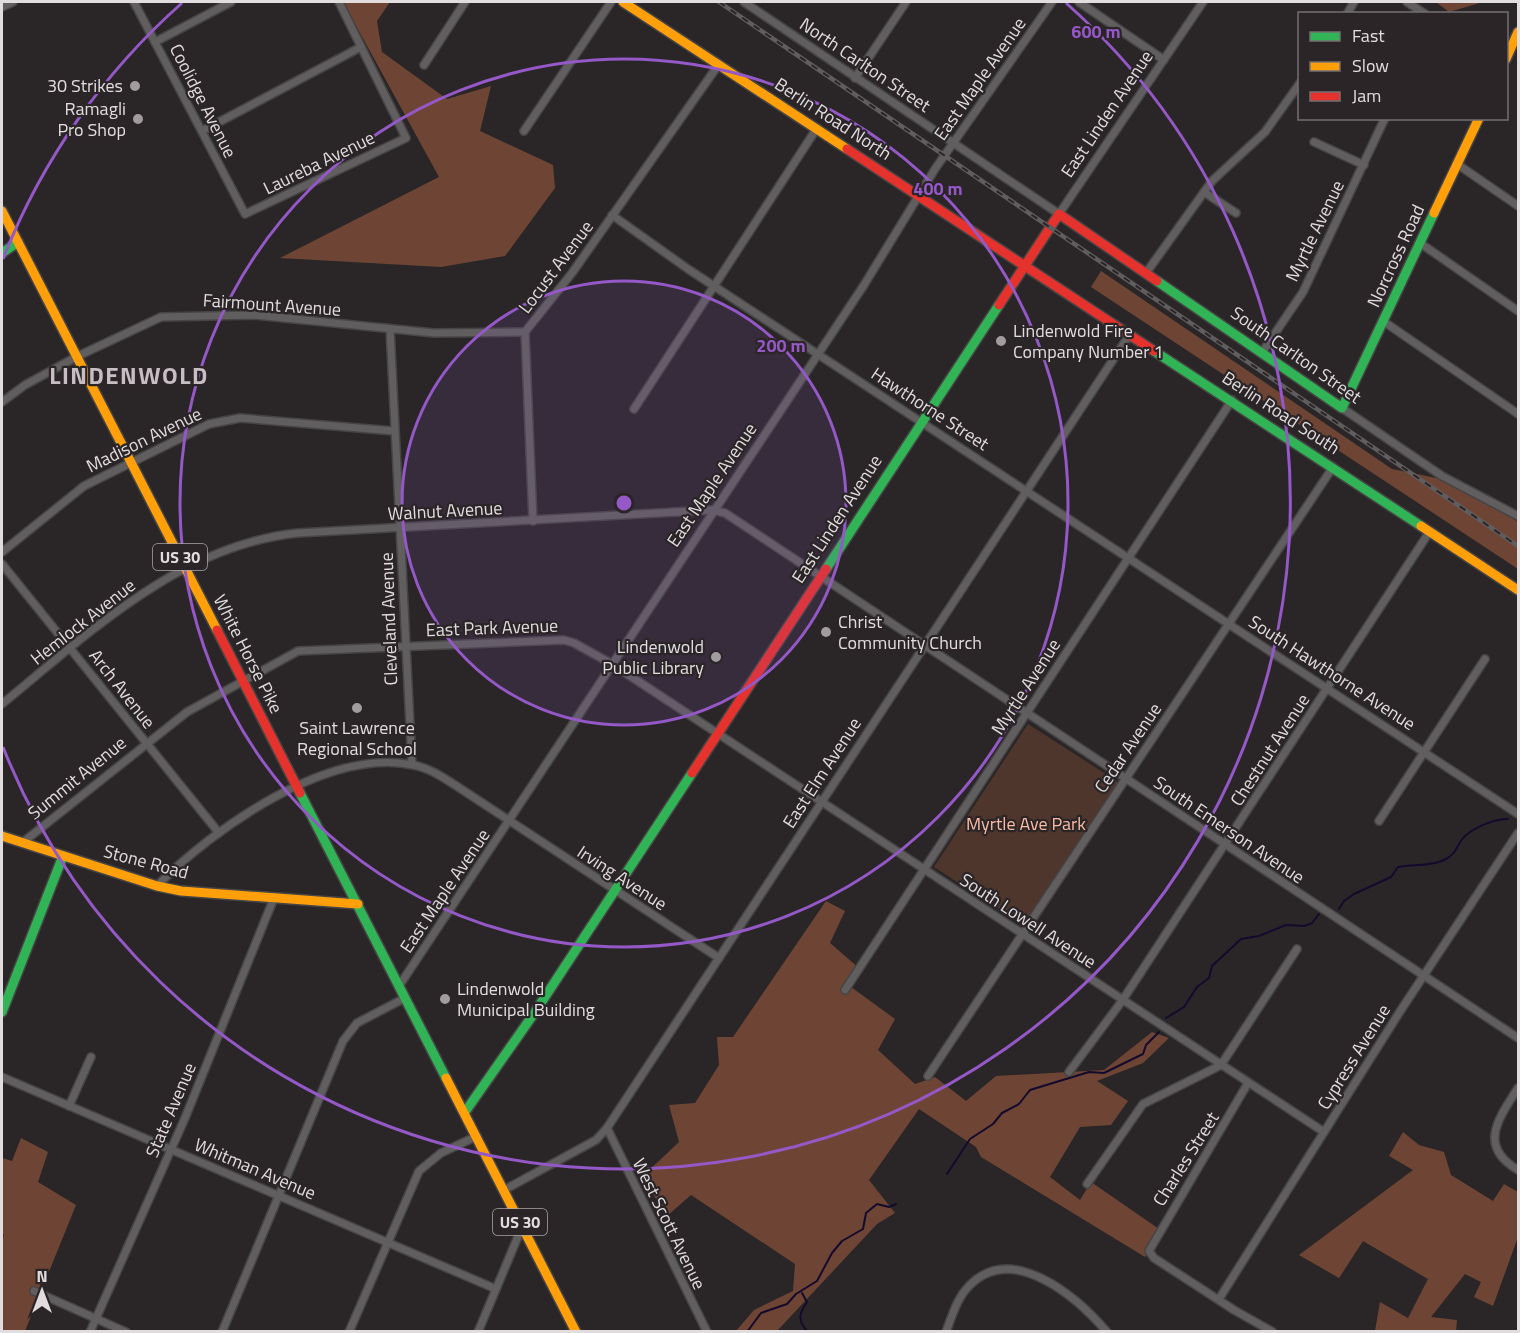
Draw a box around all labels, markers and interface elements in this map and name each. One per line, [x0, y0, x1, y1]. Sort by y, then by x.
street label: North Carlton Street [794, 11, 937, 119]
street label: East Maple Avenue [927, 12, 1032, 146]
legend [1298, 12, 1508, 120]
text: 600 m [1071, 18, 1121, 45]
text: Fast [1352, 22, 1385, 49]
street label: Coolidge Avenue [163, 39, 244, 163]
street label: East Linden Avenue [1054, 45, 1159, 183]
text: Slow [1352, 52, 1389, 79]
street label: Berlin Road North [769, 71, 897, 167]
place label: 30 Strikes [47, 72, 123, 99]
marker: 30 Strikes [128, 79, 142, 93]
text: Jam [1352, 82, 1381, 109]
place label: Ramagli Pro Shop [57, 95, 126, 143]
marker: Ramagli Pro Shop [131, 112, 145, 126]
street label: Laureba Avenue [258, 124, 379, 201]
text: 400 m [913, 175, 963, 202]
street label: Myrtle Avenue [1278, 175, 1351, 286]
street label: Norcross Road [1360, 200, 1431, 312]
street label: Locust Avenue [512, 214, 600, 319]
street label: Fairmount Avenue [202, 286, 342, 323]
street label: South Carlton Street [1226, 299, 1368, 410]
place label: Lindenwold Fire Company Number 1 [1013, 317, 1163, 365]
text: 200 m [756, 332, 806, 359]
marker: Lindenwold Fire Company Number 1 [994, 334, 1008, 348]
district label: LINDENWOLD [49, 357, 209, 393]
street label: Hawthorne Street [866, 360, 995, 457]
street label: Berlin Road South [1217, 364, 1346, 461]
street label: Madison Avenue [82, 400, 206, 479]
street label: East Maple Avenue [660, 417, 763, 552]
street label: East Linden Avenue [785, 449, 888, 588]
centre of rings [614, 493, 634, 513]
street label: Walnut Avenue [387, 494, 503, 527]
road number: US 30 [153, 544, 207, 570]
street label: Cleveland Avenue [373, 552, 404, 686]
street label: Hemlock Avenue [25, 572, 141, 671]
street label: White Horse Pike [207, 590, 290, 718]
place label: Christ Community Church [838, 608, 982, 656]
street label: South Hawthorne Avenue [1243, 608, 1421, 737]
street label: East Park Avenue [425, 612, 559, 643]
marker: Christ Community Church [819, 625, 833, 639]
place label: Lindenwold Public Library [602, 633, 704, 681]
street label: Myrtle Avenue [984, 633, 1067, 740]
street label: Arch Avenue [83, 643, 162, 734]
marker: Lindenwold Public Library [709, 650, 723, 664]
street label: Chestnut Avenue [1223, 688, 1316, 811]
street label: Cedar Avenue [1087, 697, 1168, 798]
marker: Saint Lawrence Regional School [350, 701, 364, 715]
street label: East Elm Avenue [776, 712, 868, 833]
place label: Saint Lawrence Regional School [297, 714, 417, 762]
street label: Summit Avenue [22, 729, 132, 826]
street label: South Emerson Avenue [1148, 769, 1310, 890]
park label: Myrtle Ave Park [966, 810, 1086, 837]
street label: East Maple Avenue [393, 823, 496, 958]
street label: Stone Road [101, 837, 192, 886]
street label: Irving Avenue [572, 838, 673, 917]
street label: South Lowell Avenue [955, 866, 1102, 975]
place label: Lindenwold Municipal Building [457, 975, 595, 1023]
marker: Lindenwold Municipal Building [438, 992, 452, 1006]
street label: Cypress Avenue [1310, 999, 1397, 1115]
street label: State Avenue [138, 1058, 203, 1161]
street label: Charles Street [1146, 1106, 1226, 1211]
street label: Whitman Avenue [190, 1131, 320, 1206]
street label: West Scott Avenue [626, 1154, 713, 1294]
road number: US 30 [493, 1209, 547, 1235]
north arrow [12, 1261, 72, 1321]
text: N [36, 1264, 48, 1288]

